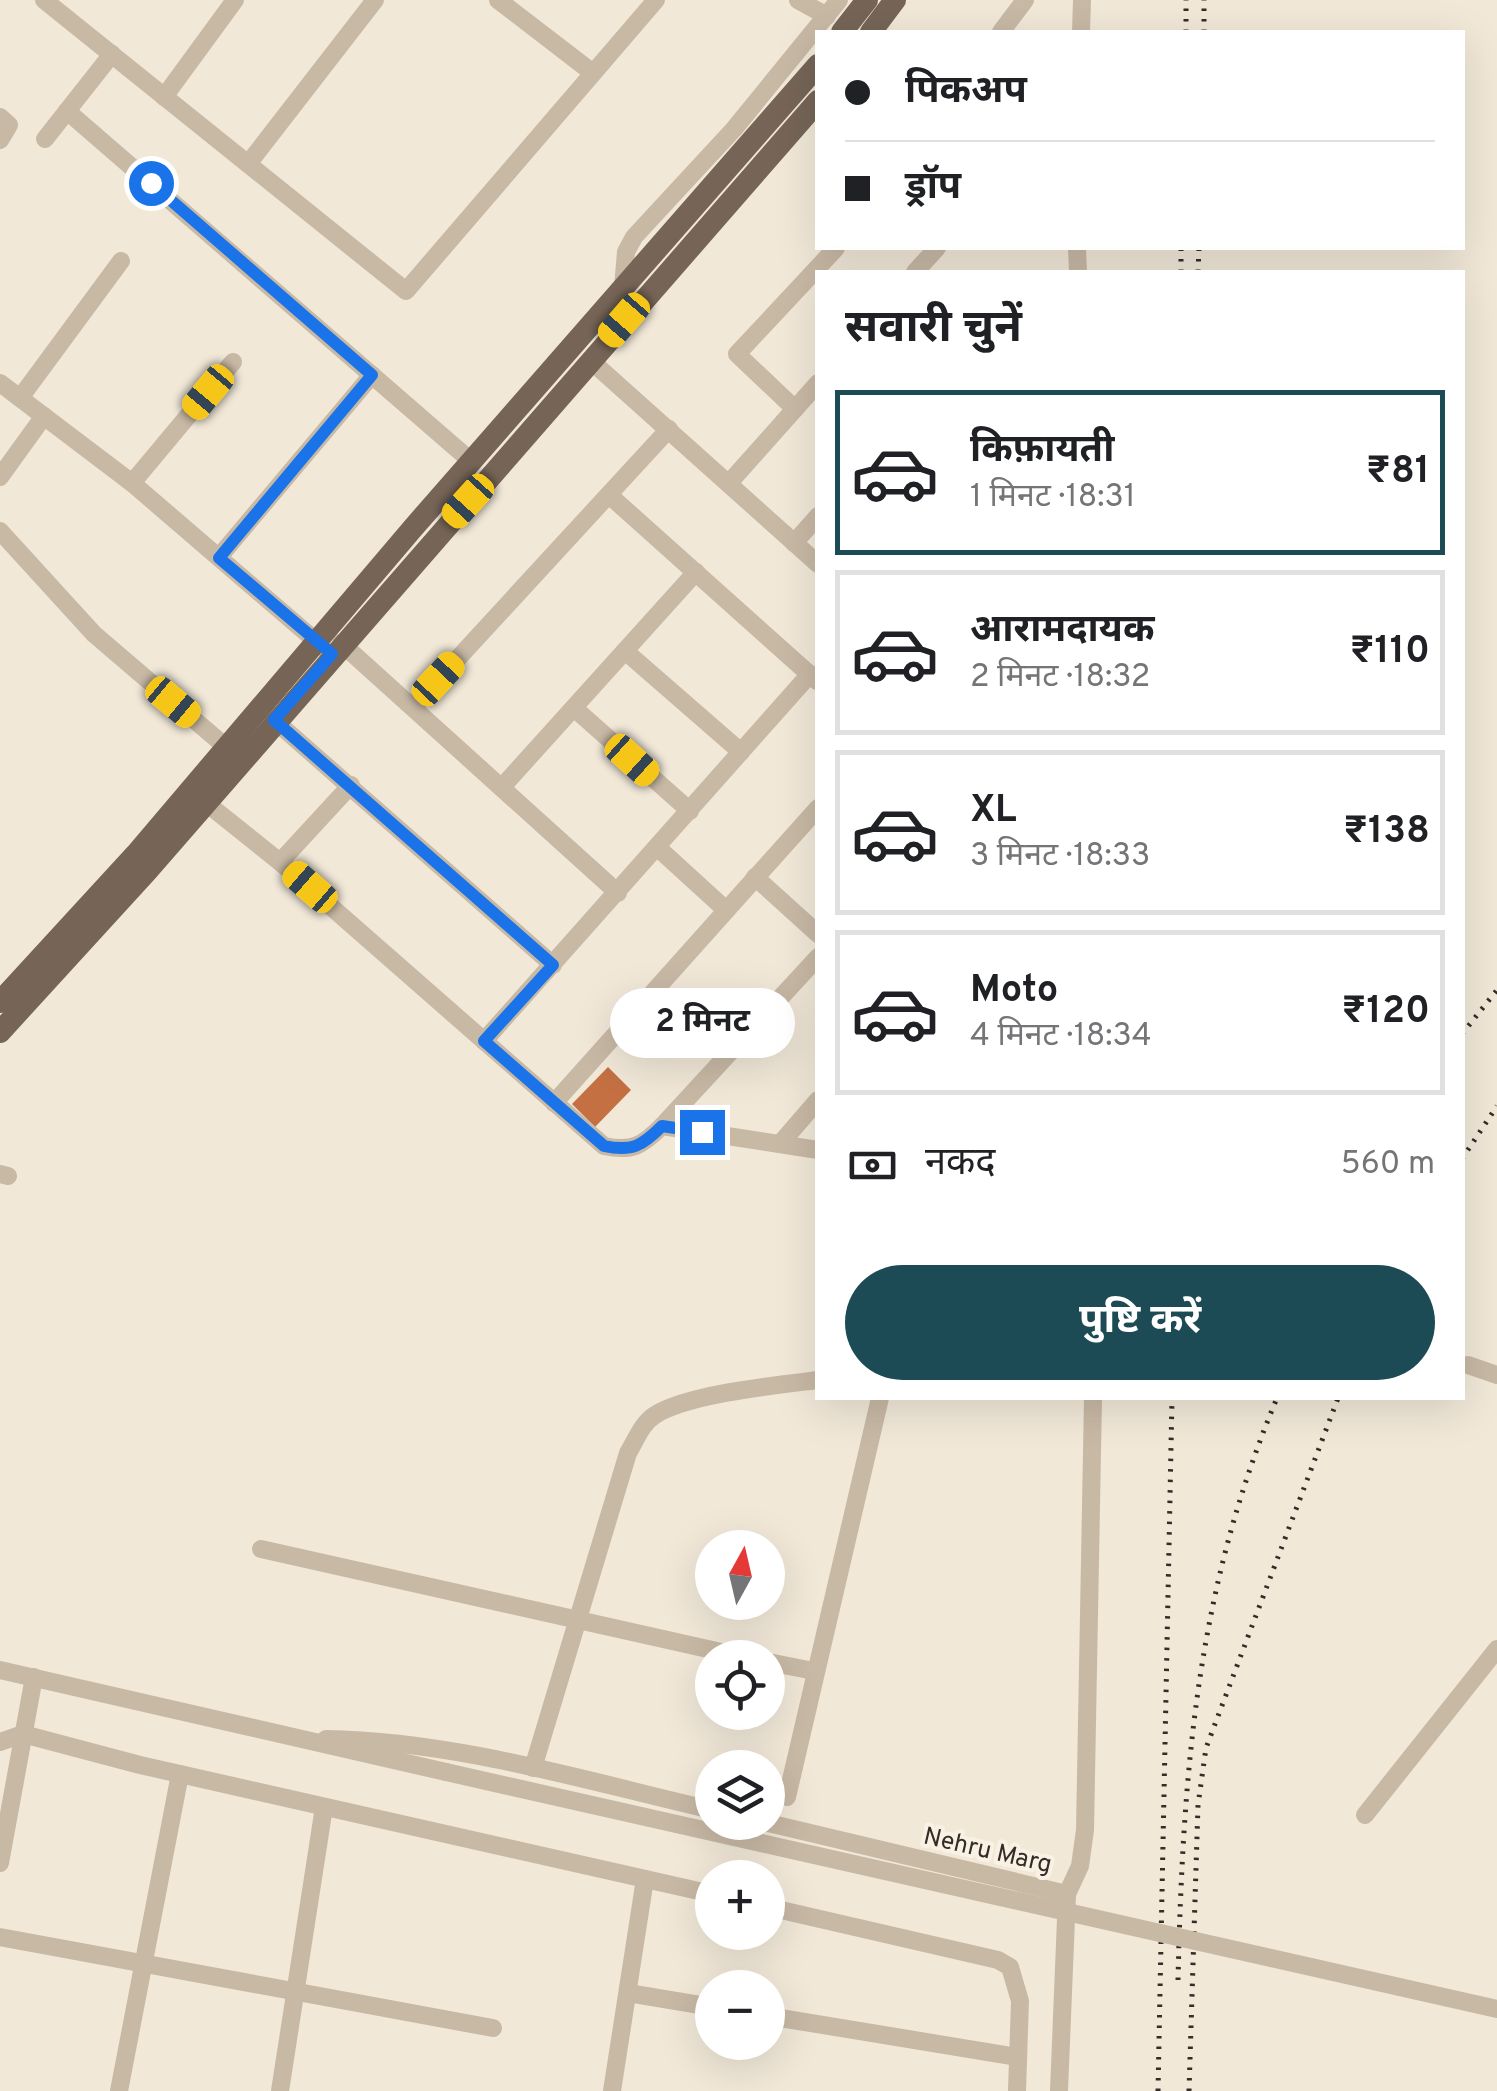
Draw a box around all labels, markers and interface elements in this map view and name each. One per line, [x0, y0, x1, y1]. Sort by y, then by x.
text: पिकअप [905, 68, 1027, 117]
route start [129, 161, 174, 206]
text: ड्रॉप [905, 164, 961, 213]
car [593, 288, 655, 352]
text: सवारी चुनें [845, 301, 1022, 358]
car [177, 359, 239, 425]
text: किफ़ायती [970, 427, 1114, 476]
icon: car [850, 428, 940, 518]
text: ₹81 [1366, 448, 1430, 497]
car [437, 469, 499, 533]
text: 1 मिनट · 18:31 [970, 478, 1136, 518]
text: आरामदायक [970, 607, 1154, 656]
icon: car [850, 608, 940, 698]
text: ₹110 [1350, 628, 1430, 677]
car [407, 647, 469, 711]
text: 2 मिनट · 18:32 [970, 658, 1150, 698]
car [140, 671, 206, 733]
car [600, 729, 664, 791]
text: XL [970, 787, 1017, 836]
icon: car [850, 788, 940, 878]
text: ₹138 [1343, 808, 1430, 857]
text: 3 मिनट · 18:33 [970, 837, 1150, 877]
car [278, 856, 342, 918]
text: Moto [970, 967, 1058, 1016]
icon: car [850, 968, 940, 1058]
callout: 2 मिनट [610, 987, 794, 1057]
text: ₹120 [1342, 988, 1430, 1037]
text: 2 मिनट [655, 1003, 750, 1043]
text: 4 मिनट · 18:34 [970, 1017, 1152, 1057]
route end [680, 1110, 725, 1155]
icon: cash [845, 1138, 900, 1193]
text: नकद [925, 1140, 995, 1189]
text: 560 m [1341, 1145, 1435, 1185]
button: पुष्टि करें [845, 1265, 1435, 1380]
north arrow [695, 1530, 785, 1620]
map controls [695, 1530, 785, 2060]
button: locate [695, 1640, 785, 1730]
button: layers [695, 1750, 785, 1840]
street label: Nehru Marg [920, 1822, 1055, 1882]
button: + [695, 1860, 785, 1950]
button: − [695, 1970, 785, 2060]

